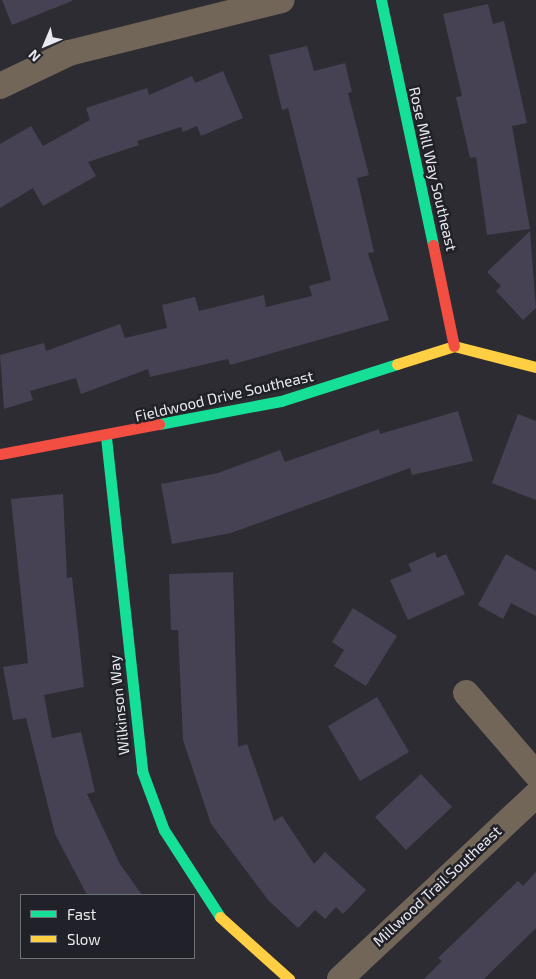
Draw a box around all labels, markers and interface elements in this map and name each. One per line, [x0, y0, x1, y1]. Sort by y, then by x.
north arrow [20, 20, 70, 70]
text: N [24, 46, 44, 66]
street label: Rose Mill Way Southeast [405, 85, 461, 253]
street label: Fieldwood Drive Southeast [133, 367, 315, 425]
street label: Wilkinson Way [105, 654, 133, 756]
street label: Millwood Trail Southeast [369, 822, 505, 950]
legend [20, 894, 195, 959]
text: Fast [67, 905, 96, 923]
text: Slow [67, 930, 101, 948]

